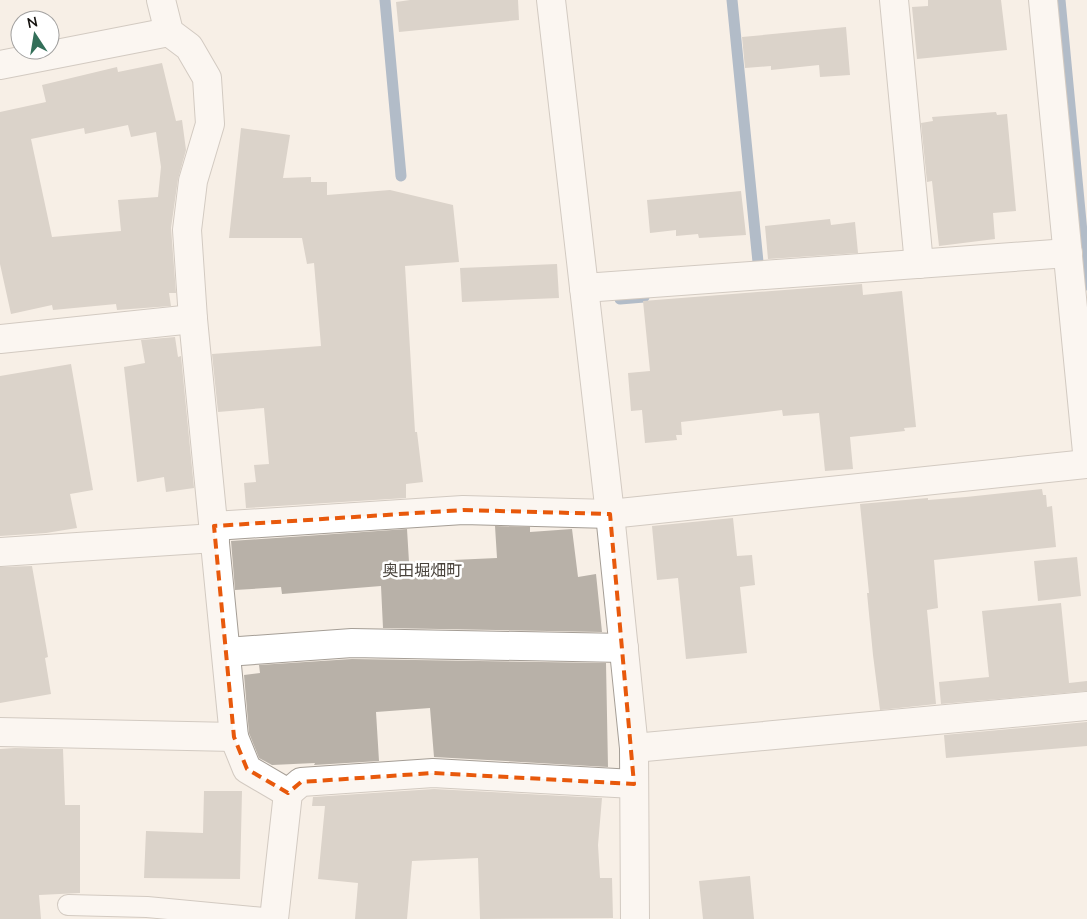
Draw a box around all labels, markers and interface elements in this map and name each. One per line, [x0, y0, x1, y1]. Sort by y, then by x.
north arrow [10, 10, 60, 60]
text: N [25, 12, 40, 33]
district label: 奥田堀畑町 [382, 560, 462, 582]

